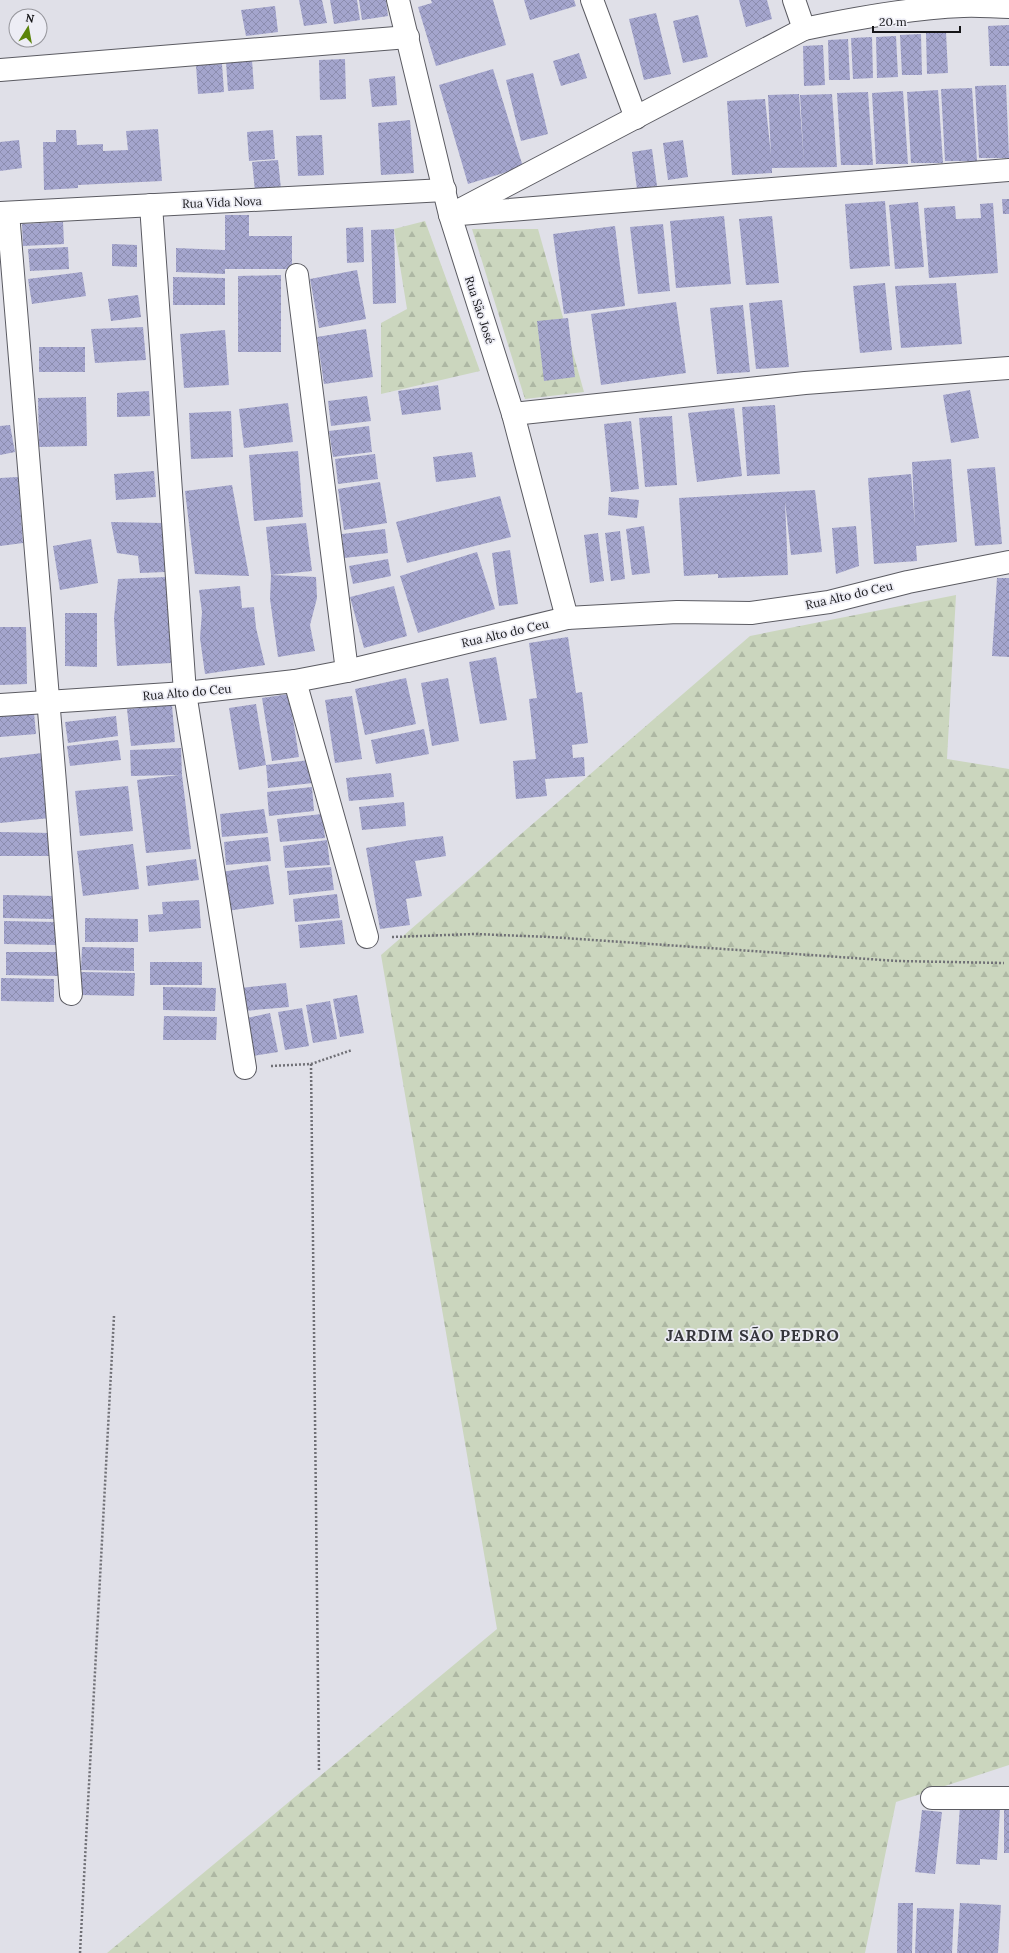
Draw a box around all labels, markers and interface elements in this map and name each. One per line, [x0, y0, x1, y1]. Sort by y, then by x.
north arrow [8, 8, 48, 48]
scale bar [873, 8, 960, 34]
text: N [24, 10, 36, 26]
text: 20 m [879, 14, 907, 29]
street label: Rua Vida Nova [182, 193, 262, 211]
street label: Rua São José [462, 274, 498, 346]
street label: Rua Alto do Ceu [804, 578, 894, 612]
street label: Rua Alto do Ceu [460, 616, 550, 650]
street label: Rua Alto do Ceu [142, 681, 232, 703]
district label: JARDIM SÃO PEDRO [666, 1325, 840, 1345]

